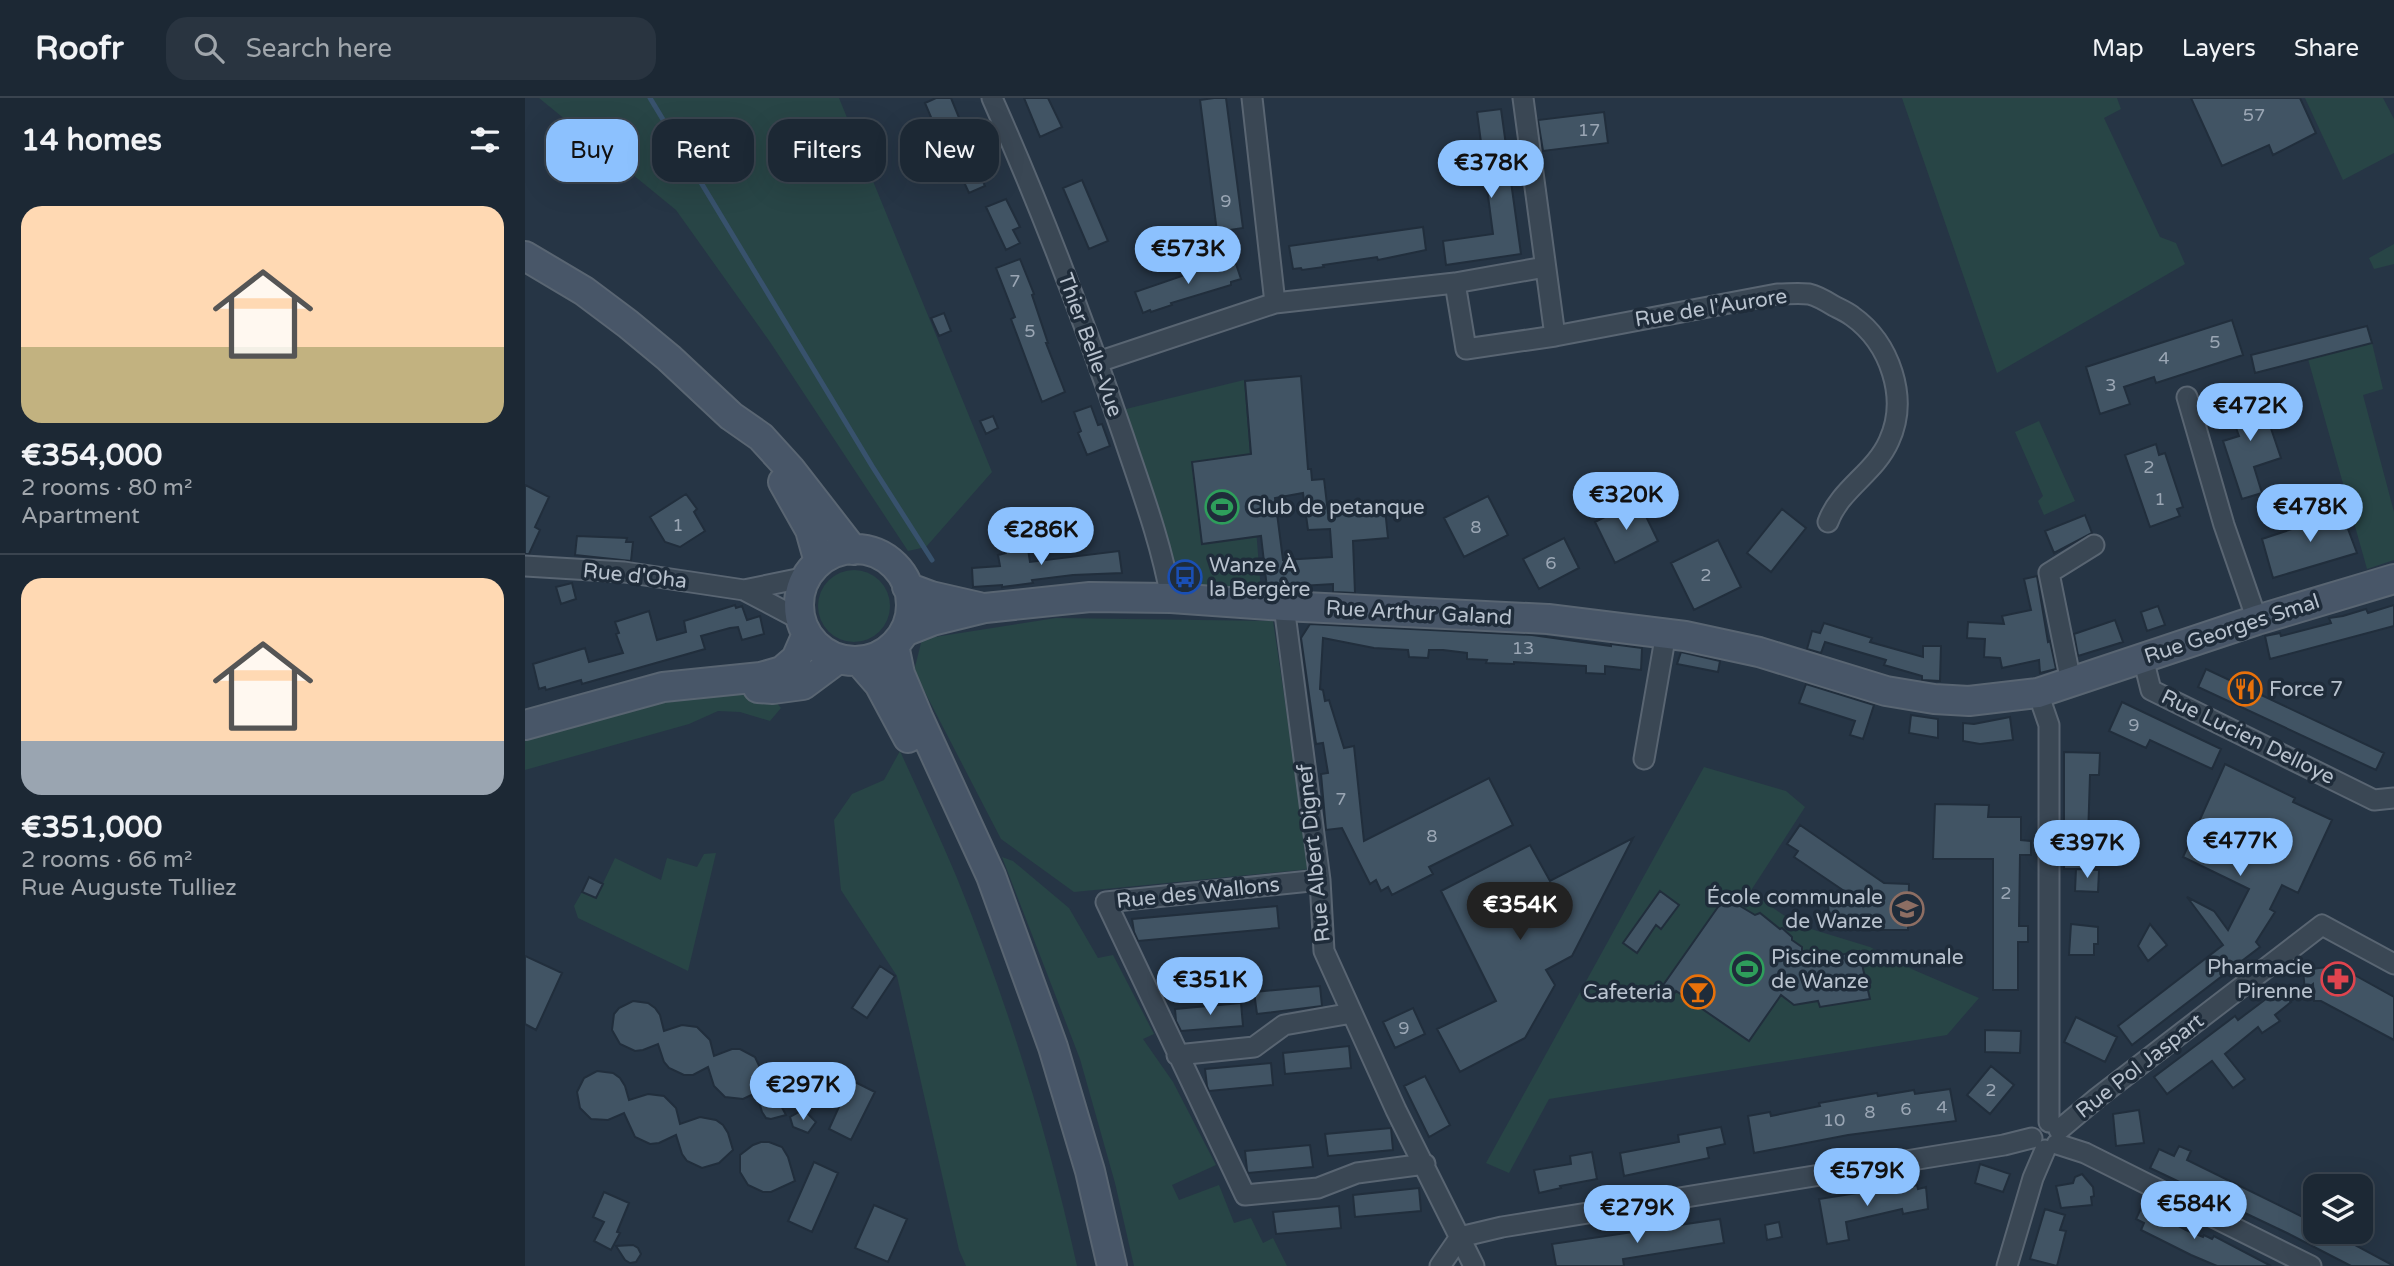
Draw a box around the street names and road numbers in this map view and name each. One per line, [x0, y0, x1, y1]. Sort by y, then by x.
street label: Thier Belle-Vue [1052, 270, 1128, 420]
street label: Rue de l'Aurore [1633, 284, 1789, 332]
street label: Rue d'Oha [582, 558, 688, 594]
street label: Rue Georges Smal [2141, 589, 2323, 669]
street label: Rue Arthur Galand [1325, 596, 1513, 630]
street label: Rue Lucien Delloye [2157, 684, 2339, 790]
street label: Rue Albert Dignef [1292, 763, 1336, 943]
street label: Rue des Wallons [1115, 872, 1281, 914]
street label: Rue Pol Jaspart [2071, 1008, 2209, 1124]

